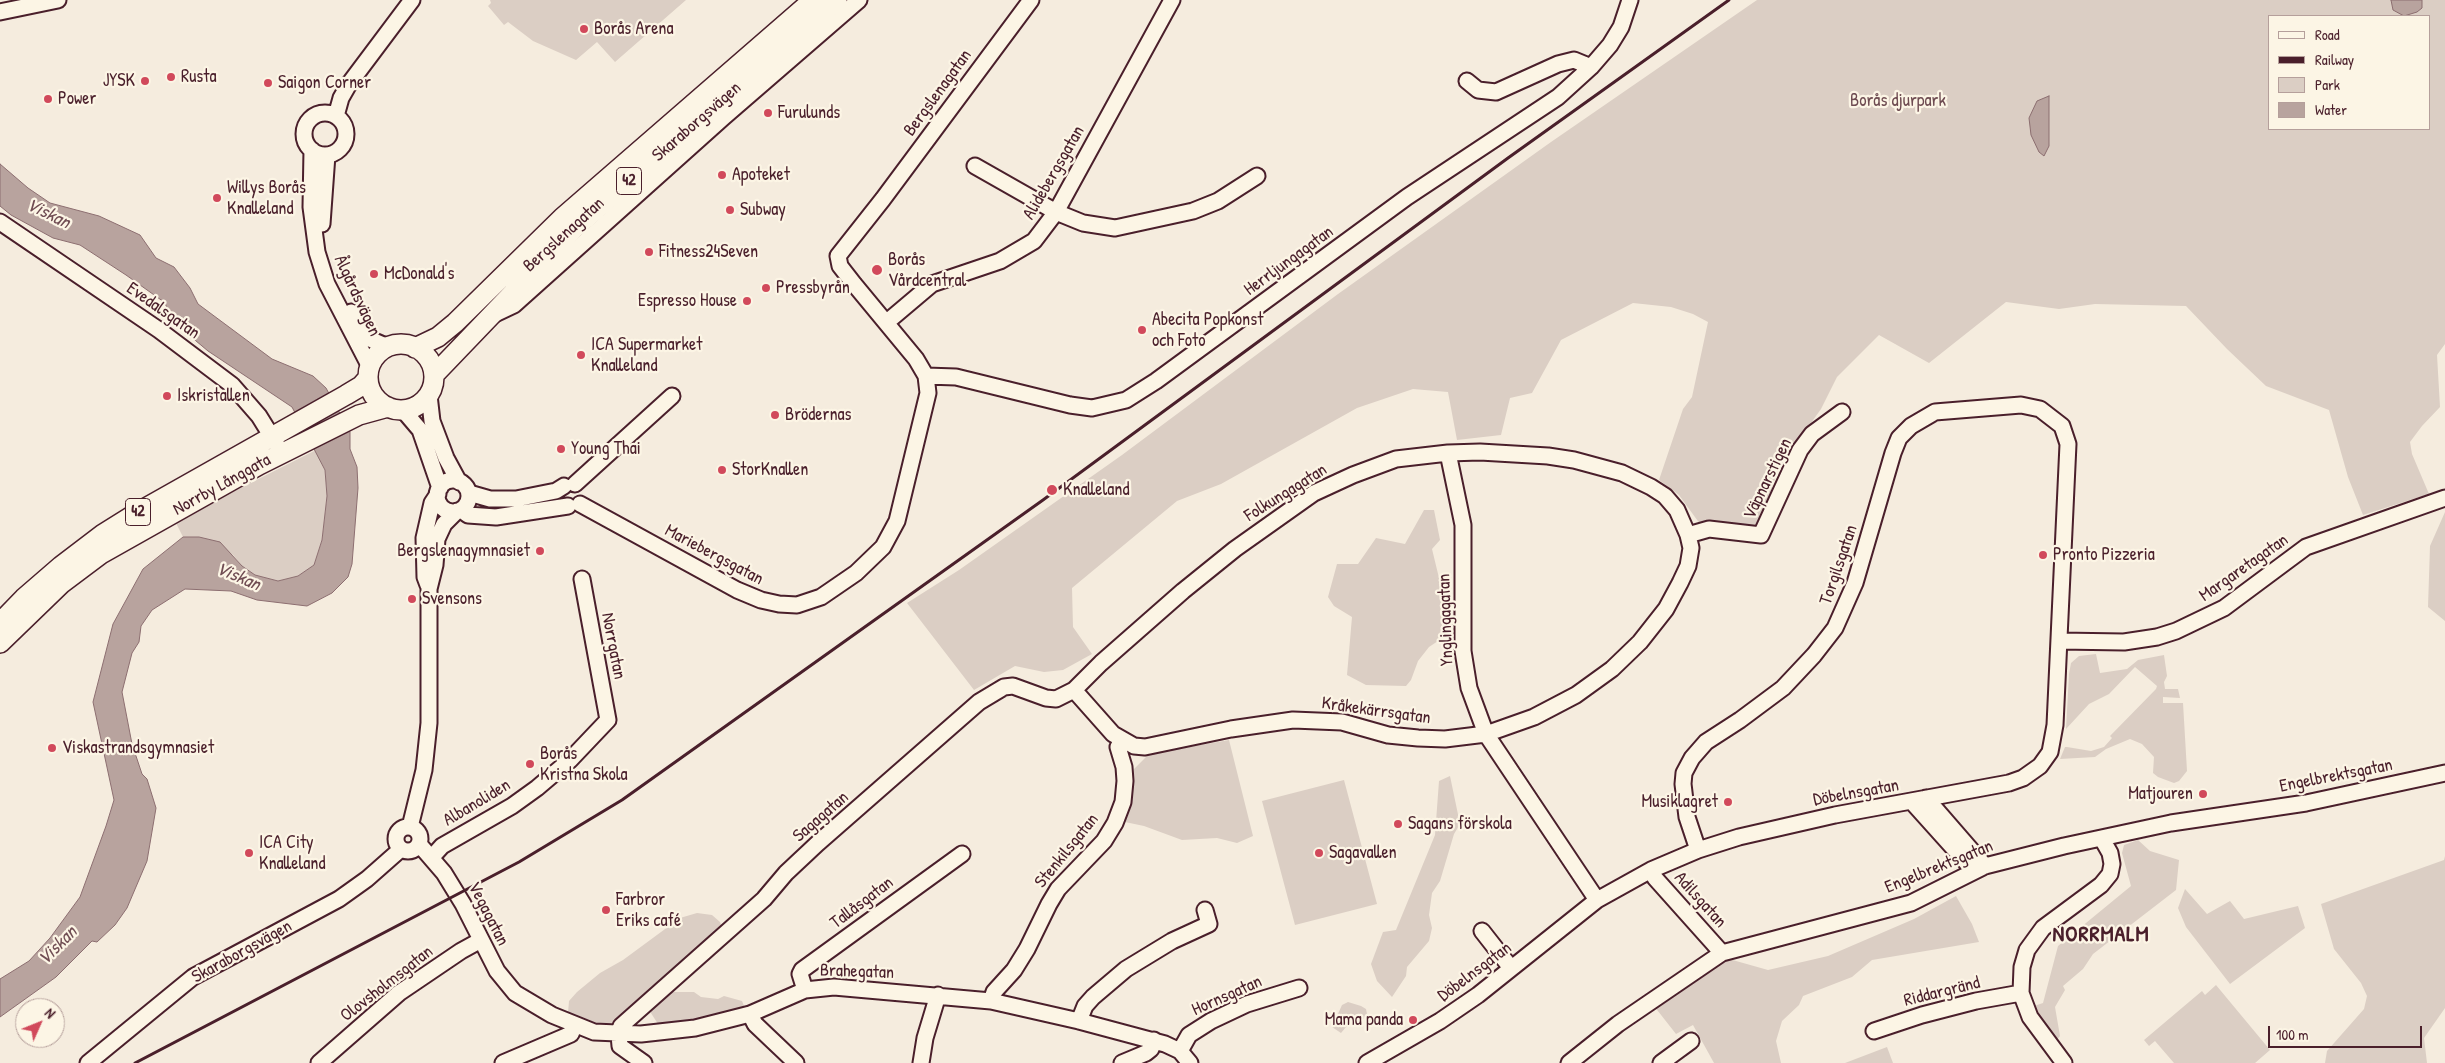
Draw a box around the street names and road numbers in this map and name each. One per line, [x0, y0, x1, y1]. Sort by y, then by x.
street label: Bergslenagatan [899, 45, 977, 141]
street label: Skaraborgsvägen [648, 77, 746, 167]
street label: Alidebergsgatan [1018, 122, 1090, 224]
road number: 42 [616, 168, 642, 195]
street label: Bergslenagatan [519, 193, 609, 277]
street label: Herrljungagatan [1240, 221, 1338, 301]
street label: Ålgårdsvägen [329, 252, 385, 340]
street label: Evedalsgatan [122, 278, 204, 344]
street label: Väpnarstigen [1739, 435, 1797, 523]
street label: Norrby Långgata [170, 449, 274, 521]
street label: Folkungagatan [1241, 459, 1331, 527]
road number: 42 [126, 498, 150, 526]
street label: Mariebergsgatan [661, 520, 767, 590]
street label: Torgilsgatan [1815, 522, 1863, 608]
street label: Margaretagatan [2195, 529, 2293, 607]
street label: Ynglingagatan [1434, 573, 1458, 667]
street label: Norrgatan [596, 611, 630, 681]
street label: Kråkekärrsgatan [1320, 693, 1432, 729]
street label: Engelbrektsgatan [2278, 754, 2394, 798]
street label: Albanoliden [439, 775, 515, 831]
street label: Döbelnsgatan [1811, 775, 1901, 811]
street label: Sagagatan [789, 787, 853, 847]
street label: Stenkilsgatan [1030, 809, 1104, 893]
street label: Engelbrektsgatan [1882, 836, 1996, 898]
street label: Adilsgatan [1669, 868, 1731, 932]
street label: Tallåsgatan [826, 872, 898, 934]
street label: Vegagatan [463, 878, 513, 950]
street label: Skaraborgsvägen [188, 916, 296, 988]
street label: Döbelnsgatan [1434, 937, 1516, 1007]
street label: Olovsholmsgatan [336, 941, 438, 1027]
street label: Brahegatan [820, 960, 894, 984]
street label: Hornsgatan [1189, 971, 1265, 1021]
street label: Riddargränd [1902, 972, 1982, 1012]

